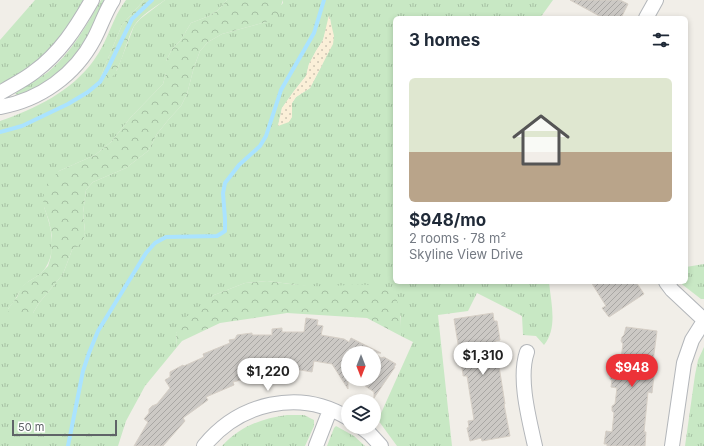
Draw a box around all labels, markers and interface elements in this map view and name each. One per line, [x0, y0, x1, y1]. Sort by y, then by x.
icon: filters [650, 29, 672, 51]
text: 3 homes [409, 30, 480, 50]
icon: home [505, 104, 577, 176]
text: $948/mo [409, 210, 486, 230]
text: 2 rooms · 78 m² [409, 230, 506, 246]
text: Skyline View Drive [409, 246, 523, 262]
pin: $1,310 [450, 342, 516, 376]
north arrow [341, 346, 381, 386]
map controls [341, 346, 381, 434]
text: $1,310 [463, 347, 503, 363]
pin: $948 [608, 354, 656, 388]
pin: $1,220 [235, 358, 301, 392]
text: $948 [615, 359, 649, 375]
text: $1,220 [246, 363, 290, 379]
button: layers [341, 394, 381, 434]
scale bar [12, 418, 117, 437]
text: 50 m [18, 420, 44, 434]

